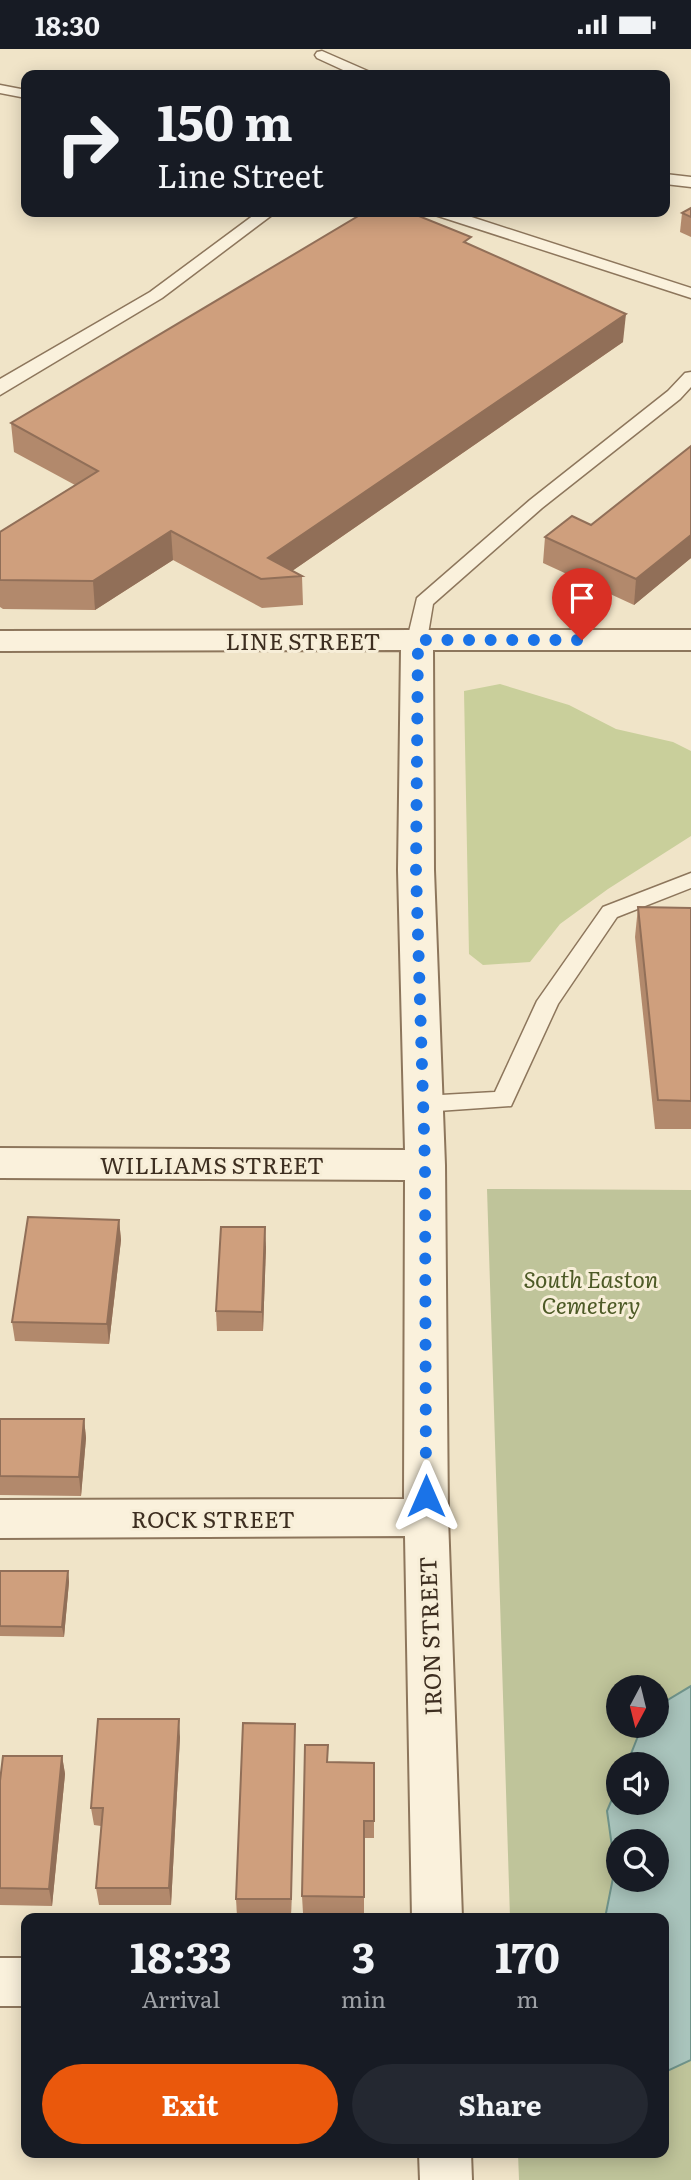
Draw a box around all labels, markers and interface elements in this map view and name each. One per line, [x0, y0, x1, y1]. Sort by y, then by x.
text: 18:30 [35, 5, 100, 44]
text: 150 m [157, 83, 293, 156]
icon: right [42, 98, 133, 189]
text: Line Street [157, 150, 324, 198]
pin [552, 568, 612, 640]
icon: arrive [563, 579, 601, 617]
street label: LINE STREET [225, 623, 381, 657]
street label: WILLIAMS STREET [100, 1147, 324, 1181]
park label: South Easton Cemetery [524, 1261, 659, 1321]
position arrow [389, 1459, 463, 1533]
street label: ROCK STREET [131, 1501, 295, 1535]
street label: IRON STREET [409, 1556, 449, 1716]
north arrow [606, 1675, 668, 1738]
map controls [606, 1675, 669, 1892]
button: sound [606, 1752, 669, 1815]
button: search [606, 1829, 669, 1892]
text: 18:33 [130, 1924, 232, 1986]
text: 3 [352, 1924, 375, 1986]
text: 170 [495, 1924, 560, 1986]
text: Arrival [142, 1981, 220, 2015]
text: min [341, 1981, 386, 2015]
text: m [516, 1981, 539, 2015]
button: Exit [42, 2064, 338, 2144]
button: Share [352, 2064, 648, 2144]

